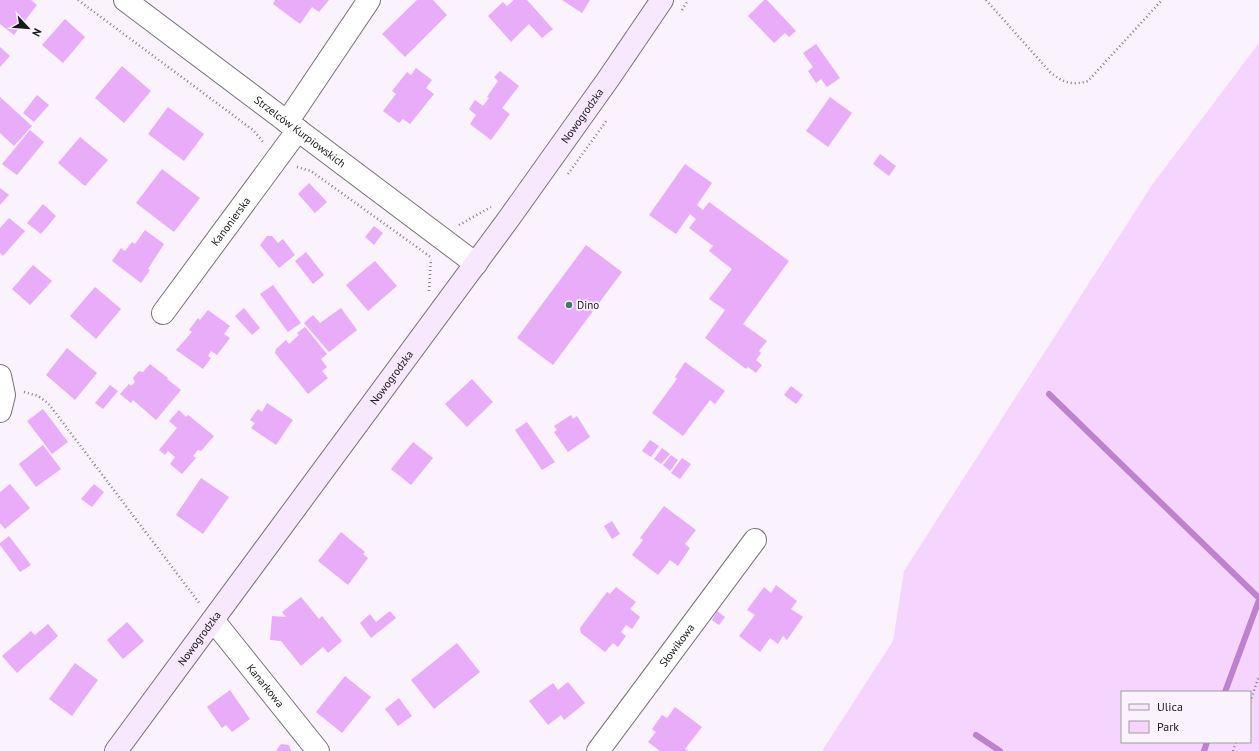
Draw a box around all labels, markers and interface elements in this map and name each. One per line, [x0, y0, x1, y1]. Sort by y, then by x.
north arrow [8, 8, 48, 48]
text: N [29, 26, 45, 39]
street label: Nowogrodzka [558, 85, 606, 146]
street label: Strzelców Kurpiowskich [251, 93, 349, 171]
street label: Kanonierska [208, 194, 253, 249]
place label: Dino [577, 298, 599, 312]
marker: Dino [564, 300, 574, 310]
street label: Nowogrodzka [367, 348, 416, 408]
street label: Nowogrodzka [174, 608, 224, 668]
street label: Słowikowa [656, 621, 697, 669]
street label: Kanarkowa [244, 661, 287, 710]
legend [1121, 691, 1251, 743]
text: Ulica [1157, 699, 1183, 714]
text: Park [1157, 719, 1179, 734]

